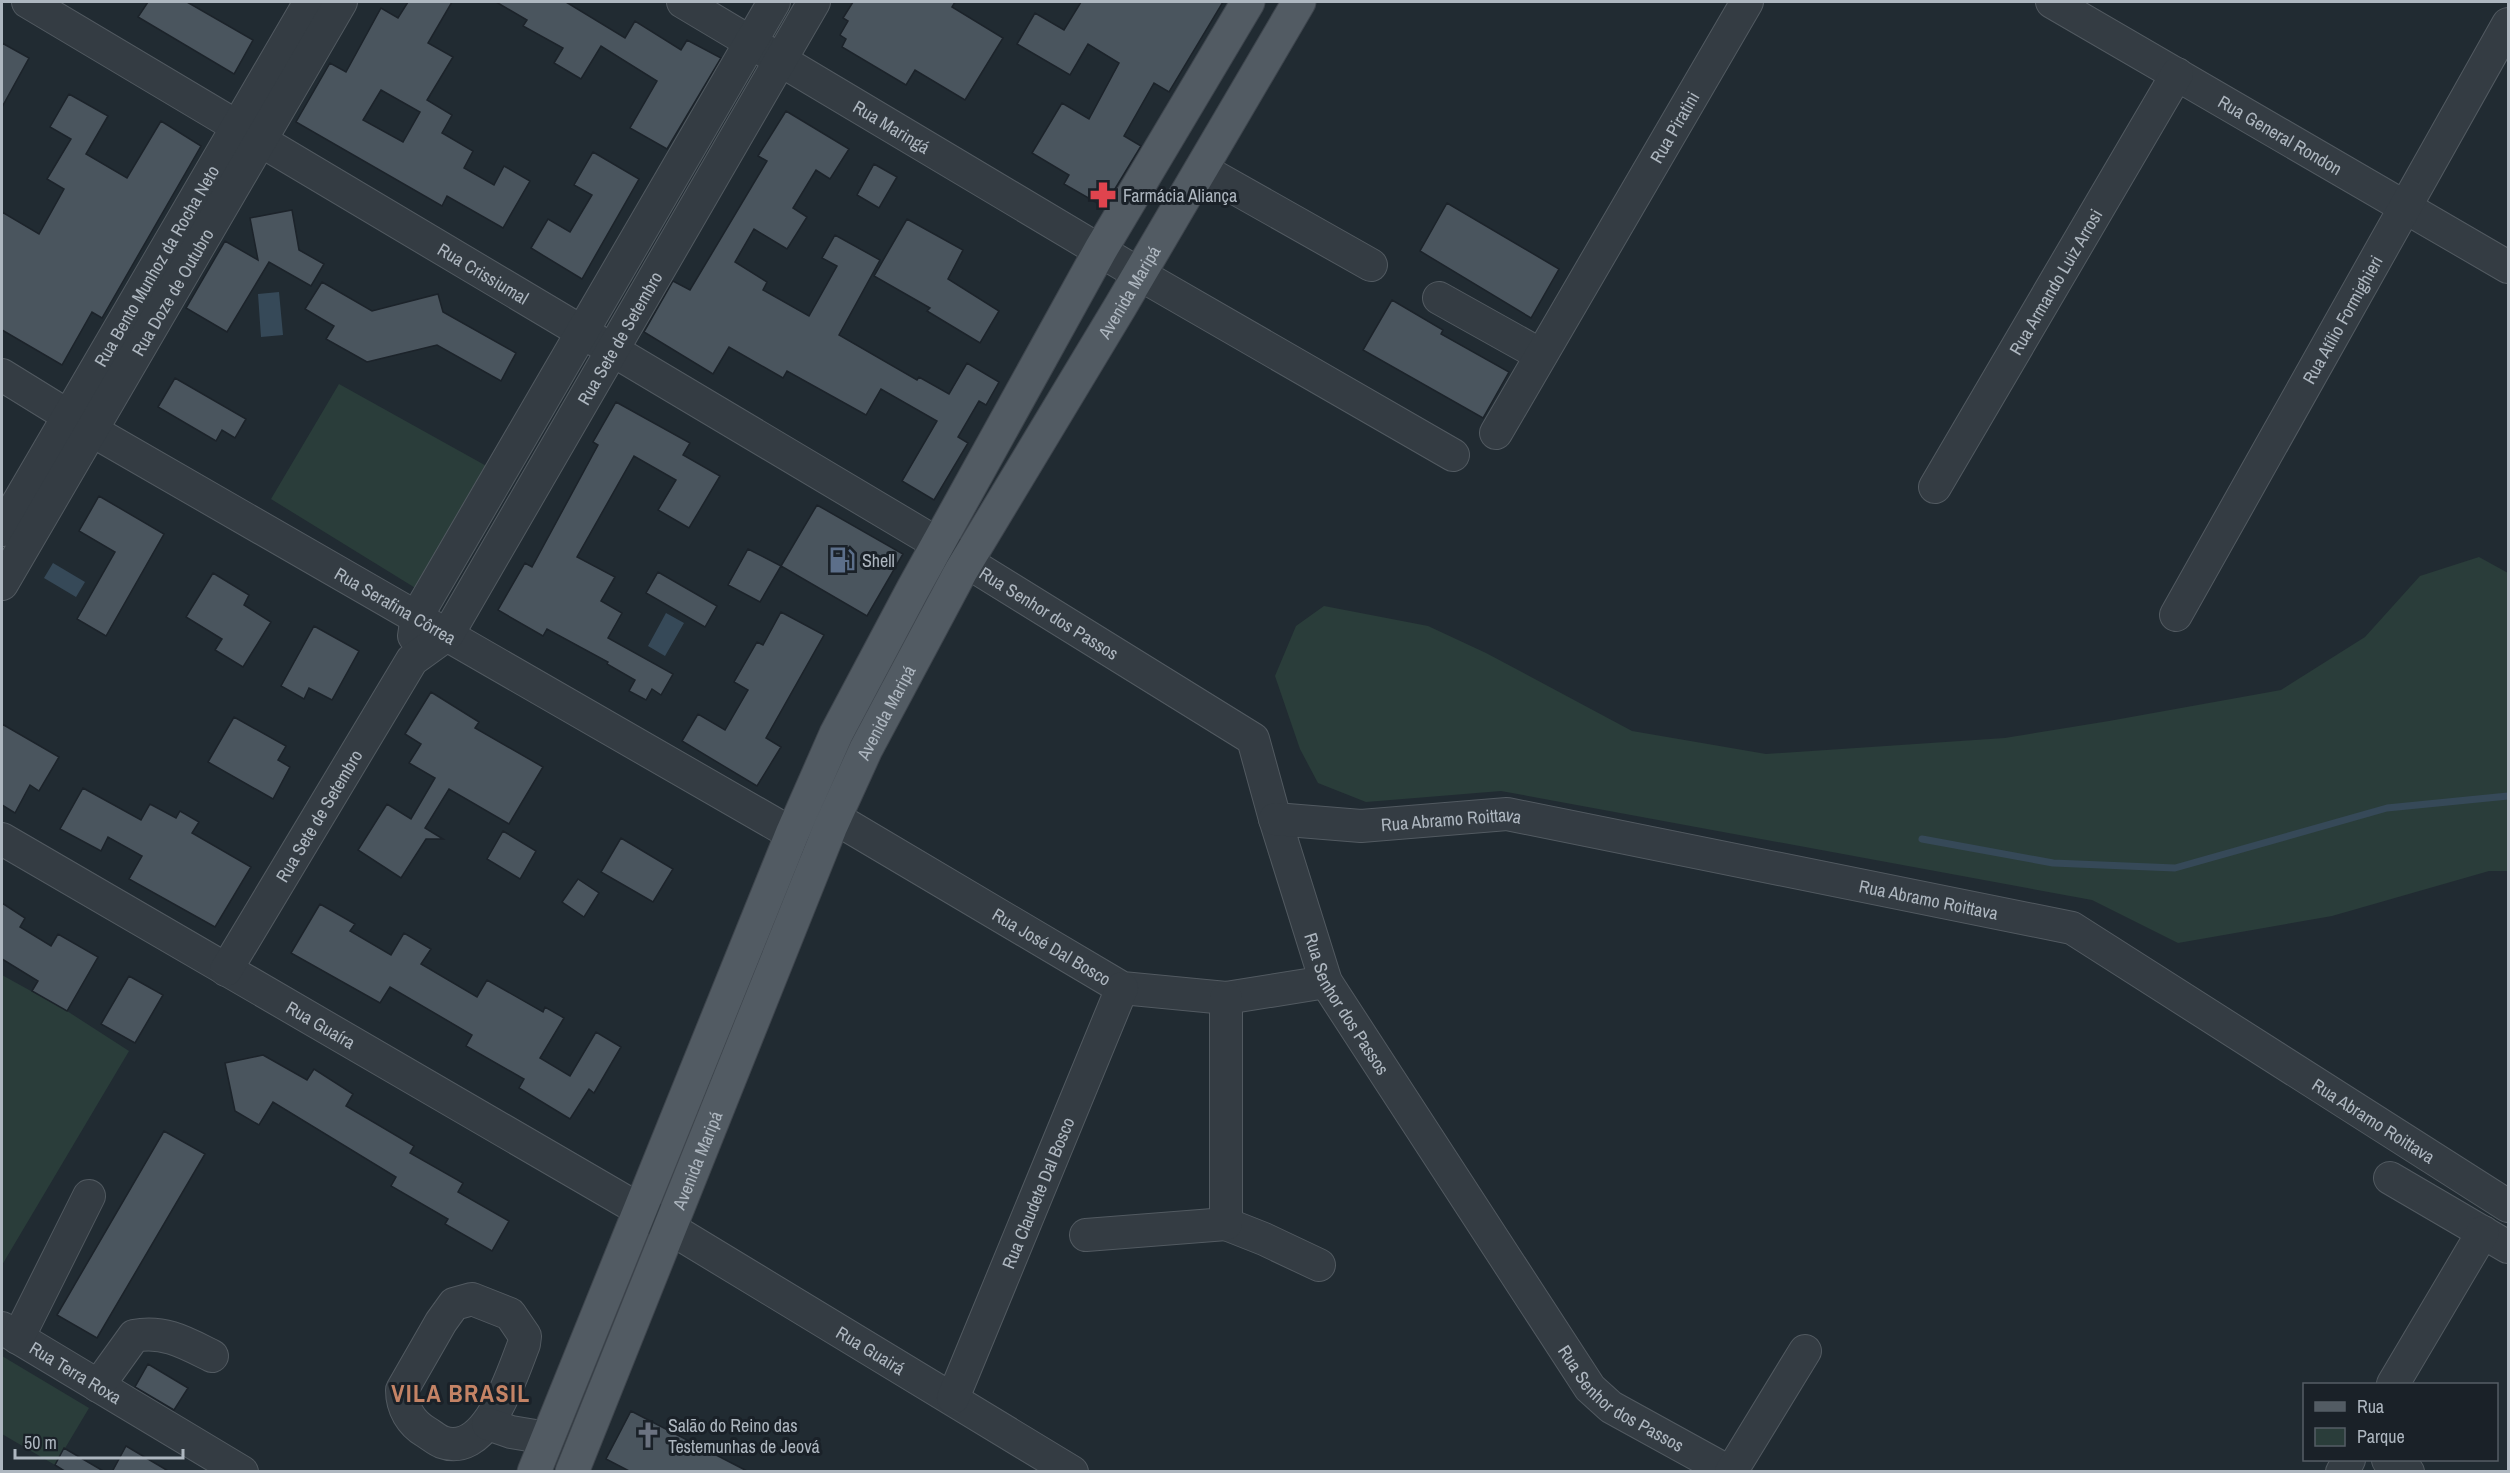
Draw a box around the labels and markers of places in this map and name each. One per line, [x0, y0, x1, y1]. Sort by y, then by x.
pharmacy icon: Farmácia Aliança [1088, 180, 1118, 210]
place label: Farmácia Aliança [1123, 183, 1237, 208]
fuel station icon: Shell [827, 545, 857, 575]
place label: Shell [862, 548, 895, 573]
place label: Salão do Reino das Testemunhas de Jeová [668, 1413, 820, 1459]
church icon: Salão do Reino das Testemunhas de Jeová [633, 1420, 663, 1450]

